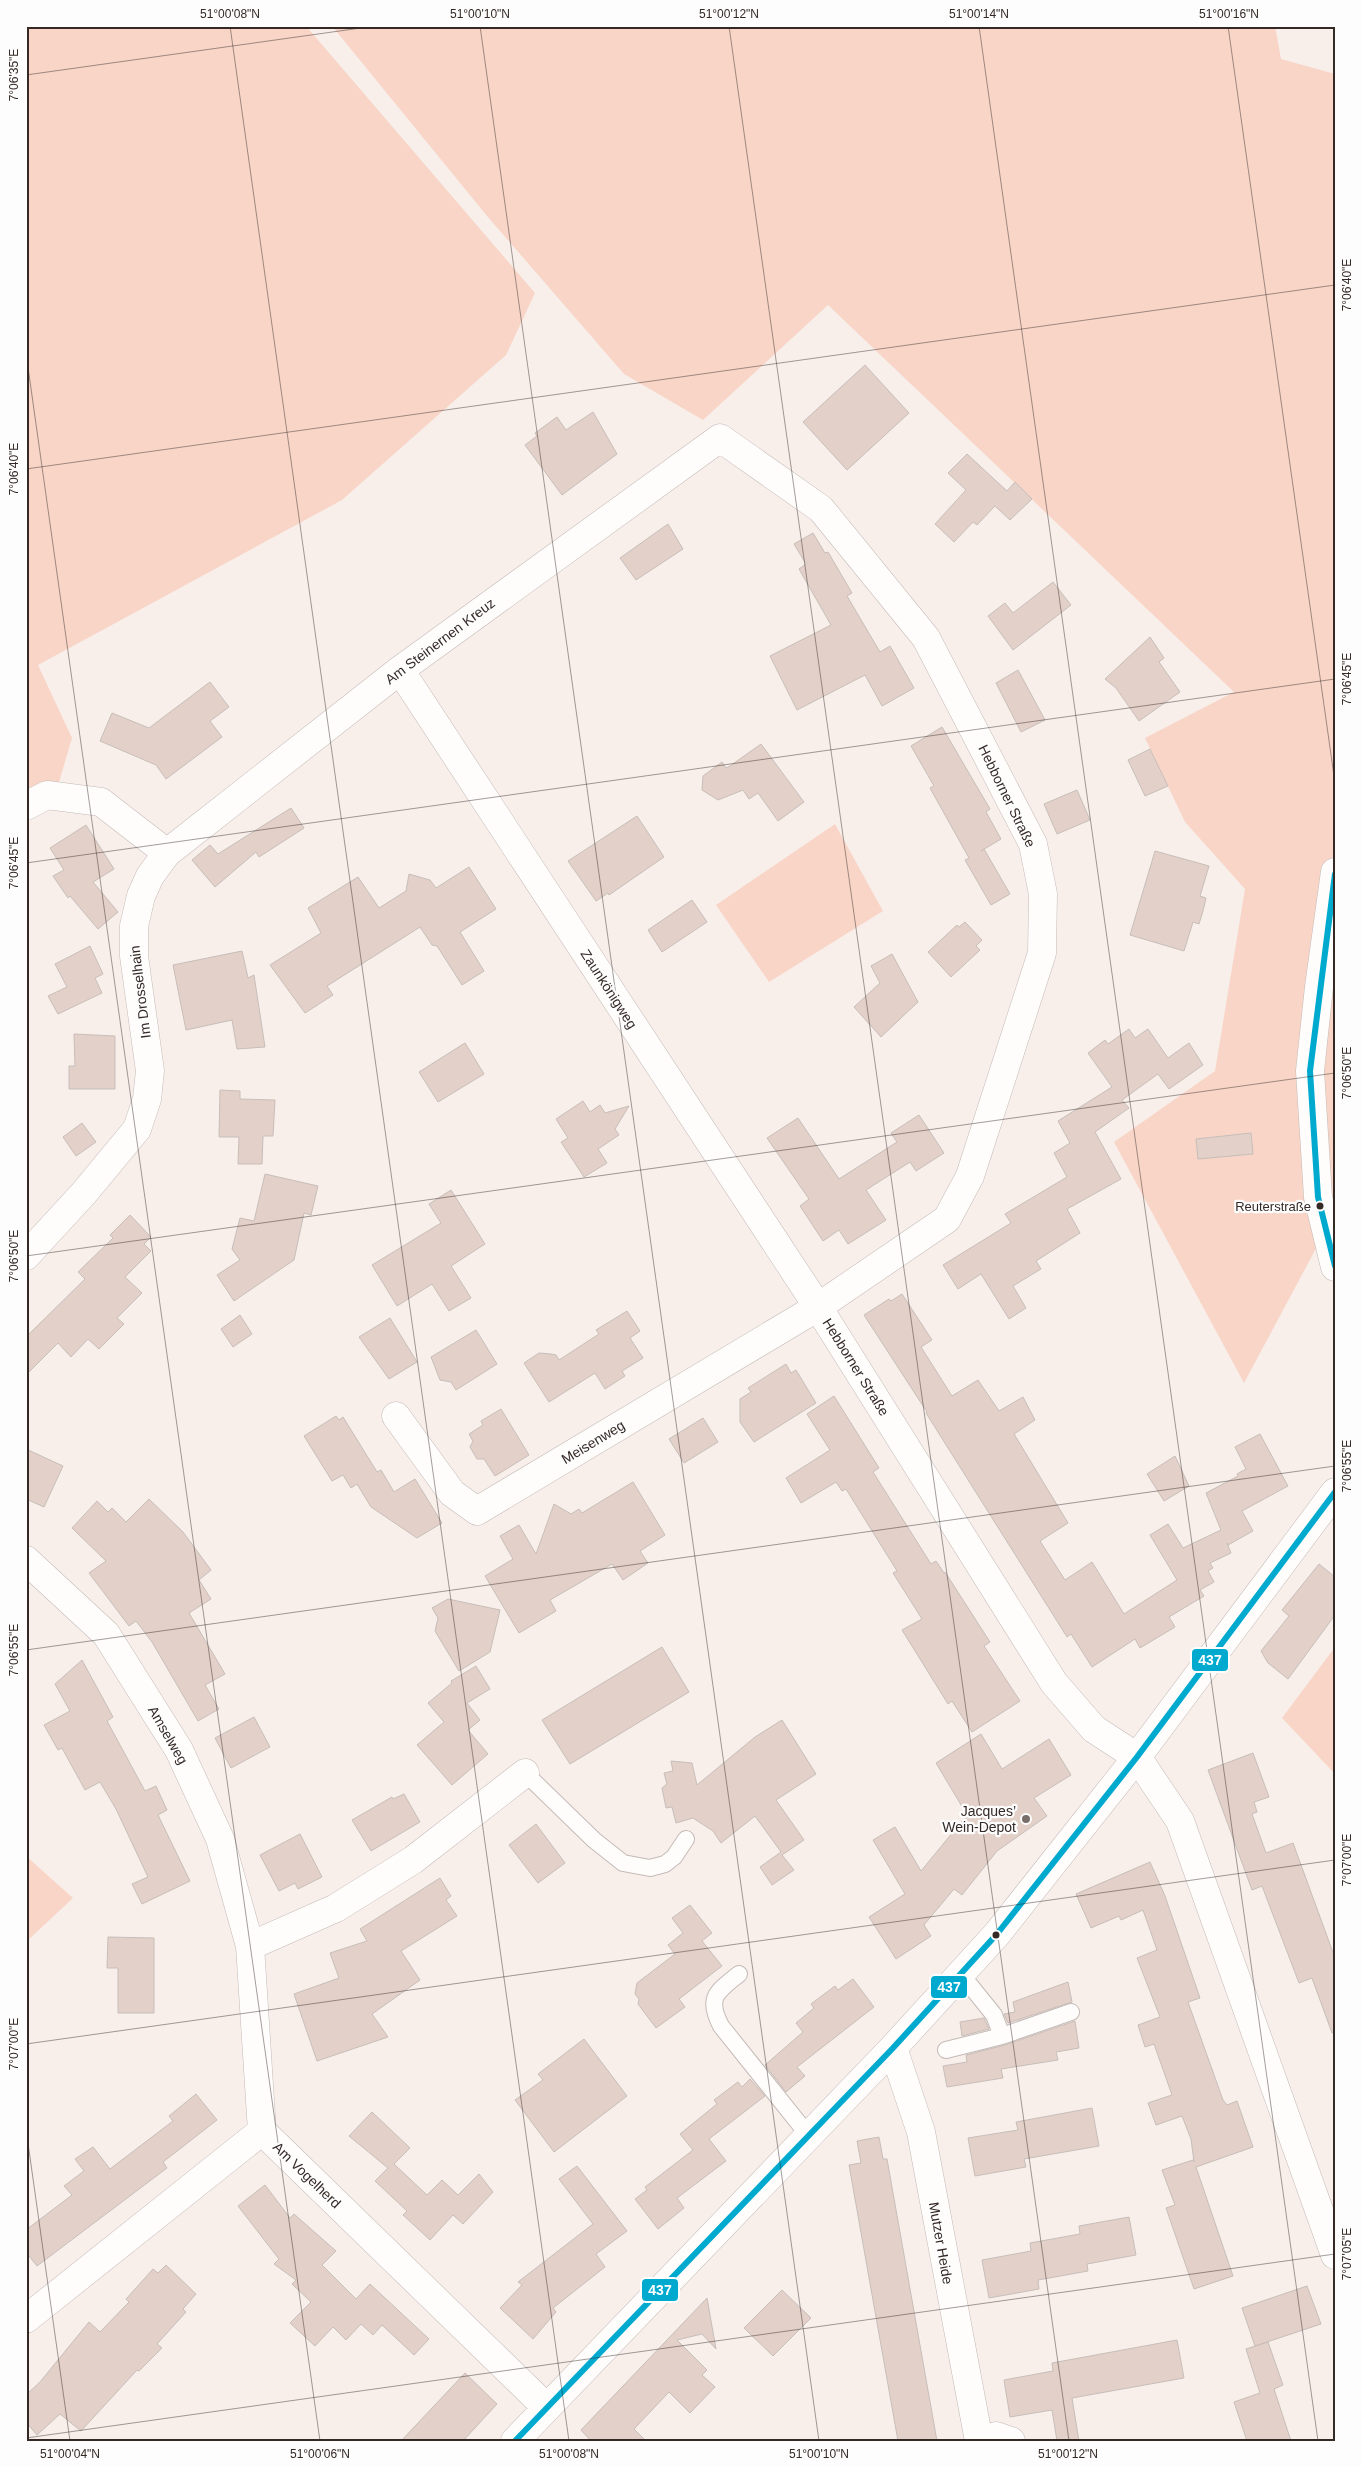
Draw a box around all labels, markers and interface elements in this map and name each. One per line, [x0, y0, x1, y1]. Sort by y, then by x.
text: 51°00'08"N [200, 7, 260, 21]
text: 51°00'10"N [450, 7, 510, 21]
text: 51°00'12"N [699, 7, 759, 21]
text: 51°00'14"N [949, 7, 1009, 21]
text: 51°00'16"N [1199, 7, 1259, 21]
text: 7°06'35"E [7, 49, 21, 101]
text: 7°06'40"E [1340, 259, 1354, 311]
text: 7°06'40"E [7, 443, 21, 495]
street label: Am Steinernen Kreuz [382, 595, 498, 687]
text: 7°06'45"E [1340, 653, 1354, 705]
street label: Hebborner Straße [975, 742, 1039, 850]
text: 7°06'45"E [7, 837, 21, 889]
street label: Im Drosselhain [126, 945, 154, 1039]
street label: Zaunkönigweg [577, 946, 641, 1032]
text: 7°06'50"E [1340, 1047, 1354, 1099]
place label: Reuterstraße [1235, 1199, 1311, 1214]
marker: Reuterstraße [1315, 1201, 1325, 1211]
text: 7°06'50"E [7, 1230, 21, 1282]
street label: Hebborner Straße [820, 1315, 893, 1419]
street label: Meisenweg [559, 1417, 627, 1467]
text: 7°06'55"E [1340, 1440, 1354, 1492]
text: 7°06'55"E [7, 1624, 21, 1676]
line badge: 437 [1191, 1648, 1229, 1672]
text: 437 [1198, 1652, 1222, 1668]
street label: Amselweg [145, 1703, 191, 1767]
place label: Jacques’ Wein-Depot [942, 1803, 1016, 1835]
marker: Jacques’ Wein-Depot [1020, 1813, 1032, 1825]
text: 7°07'00"E [1340, 1834, 1354, 1886]
unlabelled marker [991, 1930, 1001, 1940]
line badge: 437 [930, 1975, 968, 1999]
text: 437 [937, 1979, 961, 1995]
text: 7°07'00"E [7, 2018, 21, 2070]
street label: Am Vogelherd [270, 2139, 344, 2211]
street label: Mutzer Heide [926, 2201, 956, 2286]
text: 7°07'05"E [1340, 2228, 1354, 2280]
line badge: 437 [641, 2278, 679, 2302]
text: 437 [648, 2282, 672, 2298]
text: 51°00'04"N [40, 2447, 100, 2461]
text: 51°00'06"N [290, 2447, 350, 2461]
text: 51°00'08"N [539, 2447, 599, 2461]
text: 51°00'10"N [789, 2447, 849, 2461]
text: 51°00'12"N [1038, 2447, 1098, 2461]

